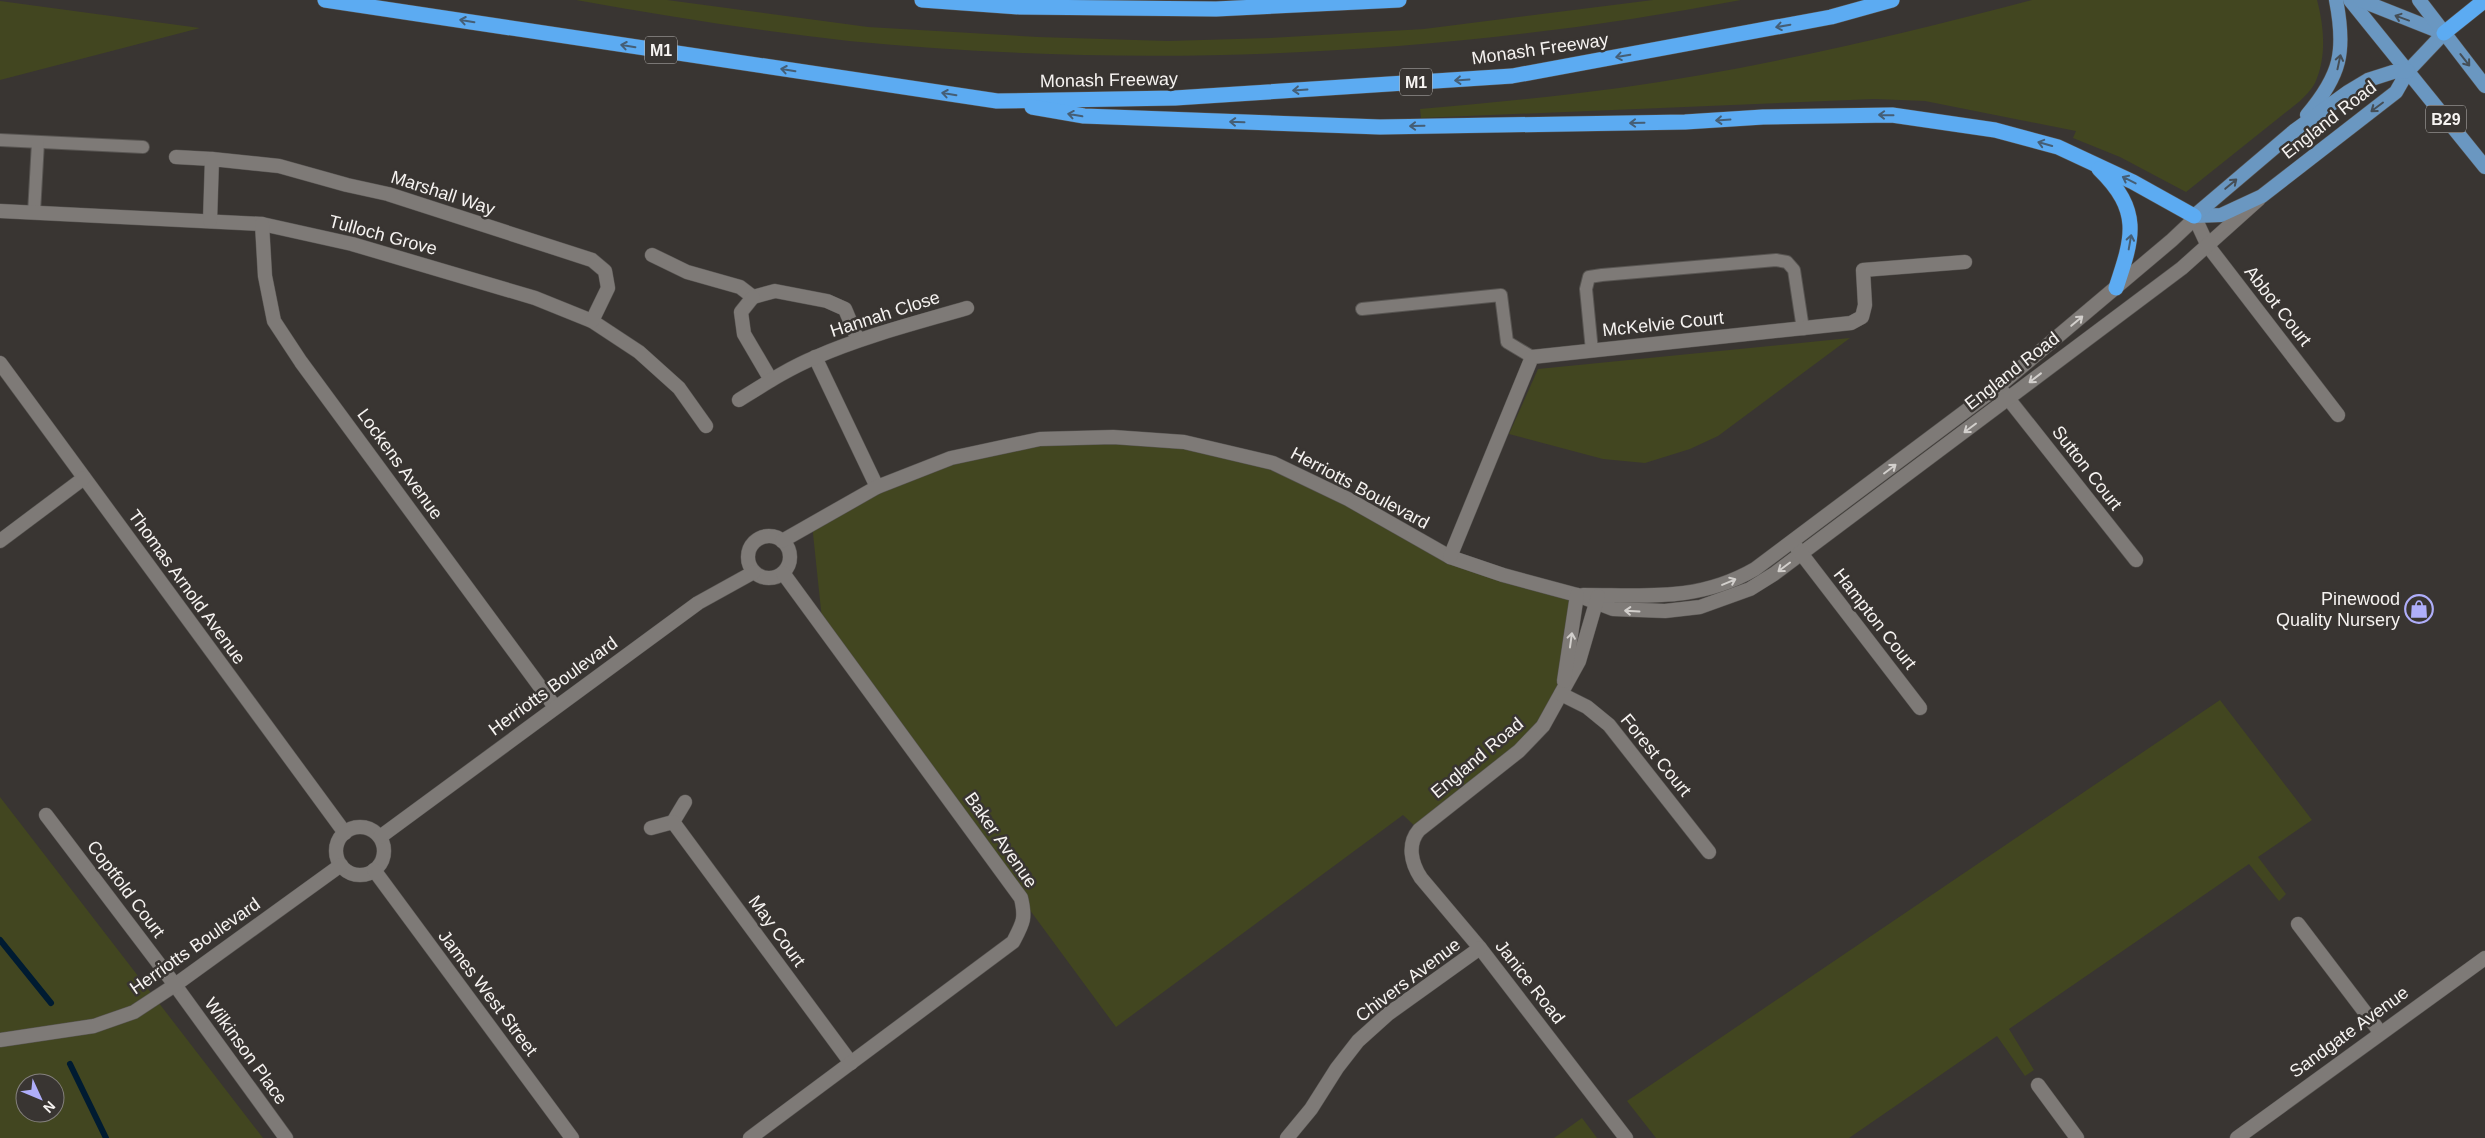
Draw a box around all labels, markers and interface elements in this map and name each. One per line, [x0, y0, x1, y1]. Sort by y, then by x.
one-way arrow [2394, 13, 2410, 22]
one-way arrow [459, 16, 475, 26]
one-way arrow [1775, 22, 1791, 32]
street label: Monash Freeway [1470, 29, 1610, 69]
road number: M1 [645, 36, 677, 64]
one-way arrow [620, 40, 636, 50]
one-way arrow [1615, 51, 1631, 61]
one-way arrow [2459, 53, 2470, 66]
one-way arrow [2335, 54, 2344, 70]
one-way arrow [781, 64, 797, 74]
road number: M1 [1400, 68, 1432, 95]
street label: Monash Freeway [1040, 69, 1178, 91]
one-way arrow [1455, 75, 1471, 84]
street label: England Road [2278, 77, 2380, 163]
one-way arrow [1293, 85, 1309, 94]
one-way arrow [941, 88, 957, 98]
one-way arrow [2371, 102, 2384, 113]
road number: B29 [2426, 106, 2466, 132]
one-way arrow [1067, 109, 1083, 119]
one-way arrow [1878, 110, 1894, 120]
one-way arrow [1716, 115, 1732, 124]
one-way arrow [1229, 117, 1245, 126]
one-way arrow [1629, 118, 1645, 128]
one-way arrow [1409, 122, 1425, 131]
one-way arrow [2038, 139, 2054, 148]
street label: Marshall Way [388, 167, 498, 219]
one-way arrow [2122, 175, 2137, 184]
one-way arrow [2224, 179, 2237, 190]
street label: Tulloch Grove [327, 211, 439, 259]
one-way arrow [2125, 234, 2135, 250]
street label: Abbot Court [2241, 262, 2315, 350]
street label: Hannah Close [828, 287, 942, 341]
street label: McKelvie Court [1601, 308, 1725, 340]
one-way arrow [2070, 316, 2083, 327]
street label: England Road [1961, 328, 2063, 414]
one-way arrow [2028, 373, 2042, 383]
street label: Lockens Avenue [353, 405, 447, 523]
one-way arrow [1964, 422, 1977, 433]
street label: Sutton Court [2048, 422, 2126, 514]
street label: Herriotts Boulevard [1287, 443, 1433, 533]
one-way arrow [1883, 464, 1897, 474]
street label: Thomas Arnold Avenue [124, 506, 250, 668]
one-way arrow [1777, 562, 1791, 572]
street label: Hampton Court [1830, 565, 1920, 673]
one-way arrow [1721, 577, 1736, 587]
place label: Pinewood Quality Nursery [2276, 589, 2400, 630]
shop icon: Pinewood Quality Nursery [2404, 594, 2434, 624]
one-way arrow [1624, 606, 1640, 615]
one-way arrow [1566, 632, 1576, 648]
street label: Herriotts Boulevard [485, 633, 621, 739]
street label: Forest Court [1617, 710, 1695, 800]
street label: England Road [1427, 714, 1527, 802]
street label: Baker Avenue [961, 788, 1041, 892]
street label: Coptfold Court [83, 837, 169, 941]
street label: May Court [745, 892, 809, 970]
street label: Herriotts Boulevard [126, 894, 264, 998]
street label: James West Street [434, 926, 542, 1060]
street label: Chivers Avenue [1352, 934, 1464, 1026]
street label: Janice Road [1491, 936, 1569, 1028]
street label: Sandgate Avenue [2286, 982, 2412, 1082]
street label: Wilkinson Place [201, 994, 291, 1108]
north arrow [15, 1073, 65, 1123]
text: N [40, 1098, 59, 1116]

